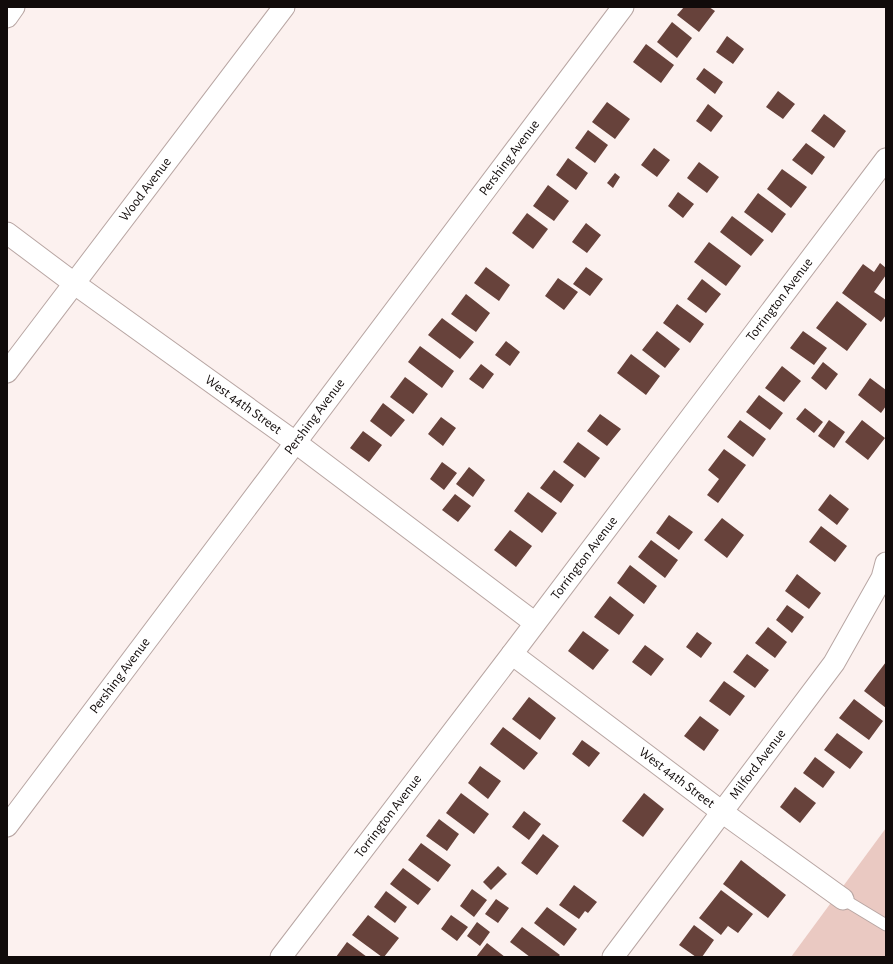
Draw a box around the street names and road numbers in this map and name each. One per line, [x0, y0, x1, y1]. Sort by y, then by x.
street label: Pershing Avenue [477, 117, 542, 198]
street label: Wood Avenue [117, 155, 174, 224]
street label: Torrington Avenue [744, 255, 816, 344]
street label: West 44th Street [202, 373, 285, 437]
street label: Pershing Avenue [282, 376, 348, 457]
street label: Torrington Avenue [548, 514, 620, 603]
street label: Pershing Avenue [87, 635, 153, 716]
street label: Milford Avenue [727, 727, 789, 802]
street label: West 44th Street [636, 745, 718, 811]
street label: Torrington Avenue [352, 772, 424, 860]

